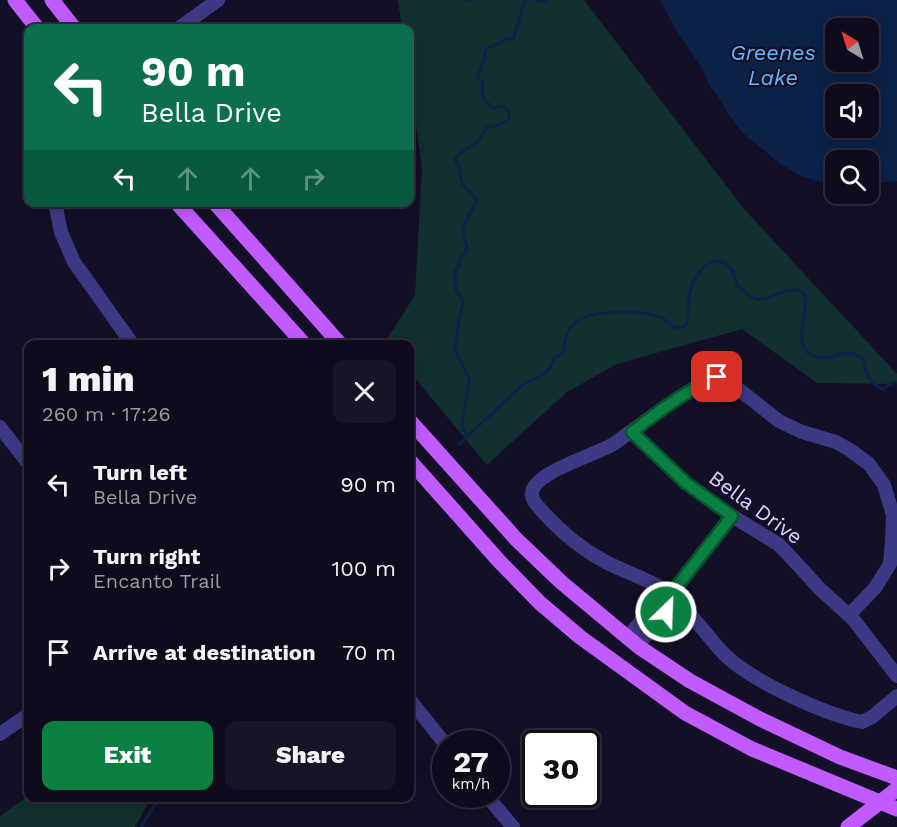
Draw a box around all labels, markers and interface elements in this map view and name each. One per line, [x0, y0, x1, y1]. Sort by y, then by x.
north arrow [825, 18, 879, 72]
map controls [825, 18, 879, 204]
water label: Greenes Lake [730, 40, 816, 90]
text: 90 m [141, 47, 245, 96]
icon: left [42, 48, 120, 126]
button: sound [825, 84, 879, 138]
text: Bella Drive [141, 97, 282, 129]
button: search [825, 150, 879, 204]
icon: left [108, 162, 141, 195]
icon: ahead [171, 162, 204, 195]
icon: ahead [234, 162, 267, 195]
icon: right [297, 162, 330, 195]
pin [691, 351, 742, 402]
text: 1 min [42, 358, 135, 400]
button: close [333, 360, 396, 423]
icon: arrive [700, 360, 733, 393]
text: 260 m · 17:26 [42, 402, 171, 426]
text: Turn left [93, 460, 187, 485]
street label: Bella Drive [704, 465, 808, 549]
icon: left [42, 468, 75, 501]
text: 90 m [340, 472, 396, 497]
text: Bella Drive [93, 485, 197, 509]
text: Turn right [93, 544, 200, 569]
icon: right [42, 552, 75, 585]
text: 100 m [332, 556, 396, 581]
text: Encanto Trail [93, 569, 221, 593]
position arrow [634, 580, 698, 644]
icon: arrive [42, 636, 75, 669]
text: Arrive at destination [93, 640, 316, 665]
text: 70 m [342, 640, 396, 665]
button: Exit [42, 721, 213, 790]
button: Share [225, 721, 396, 790]
speed limit sign: 30 [522, 730, 600, 808]
text: 27 [453, 744, 489, 779]
text: km/h [452, 775, 490, 793]

